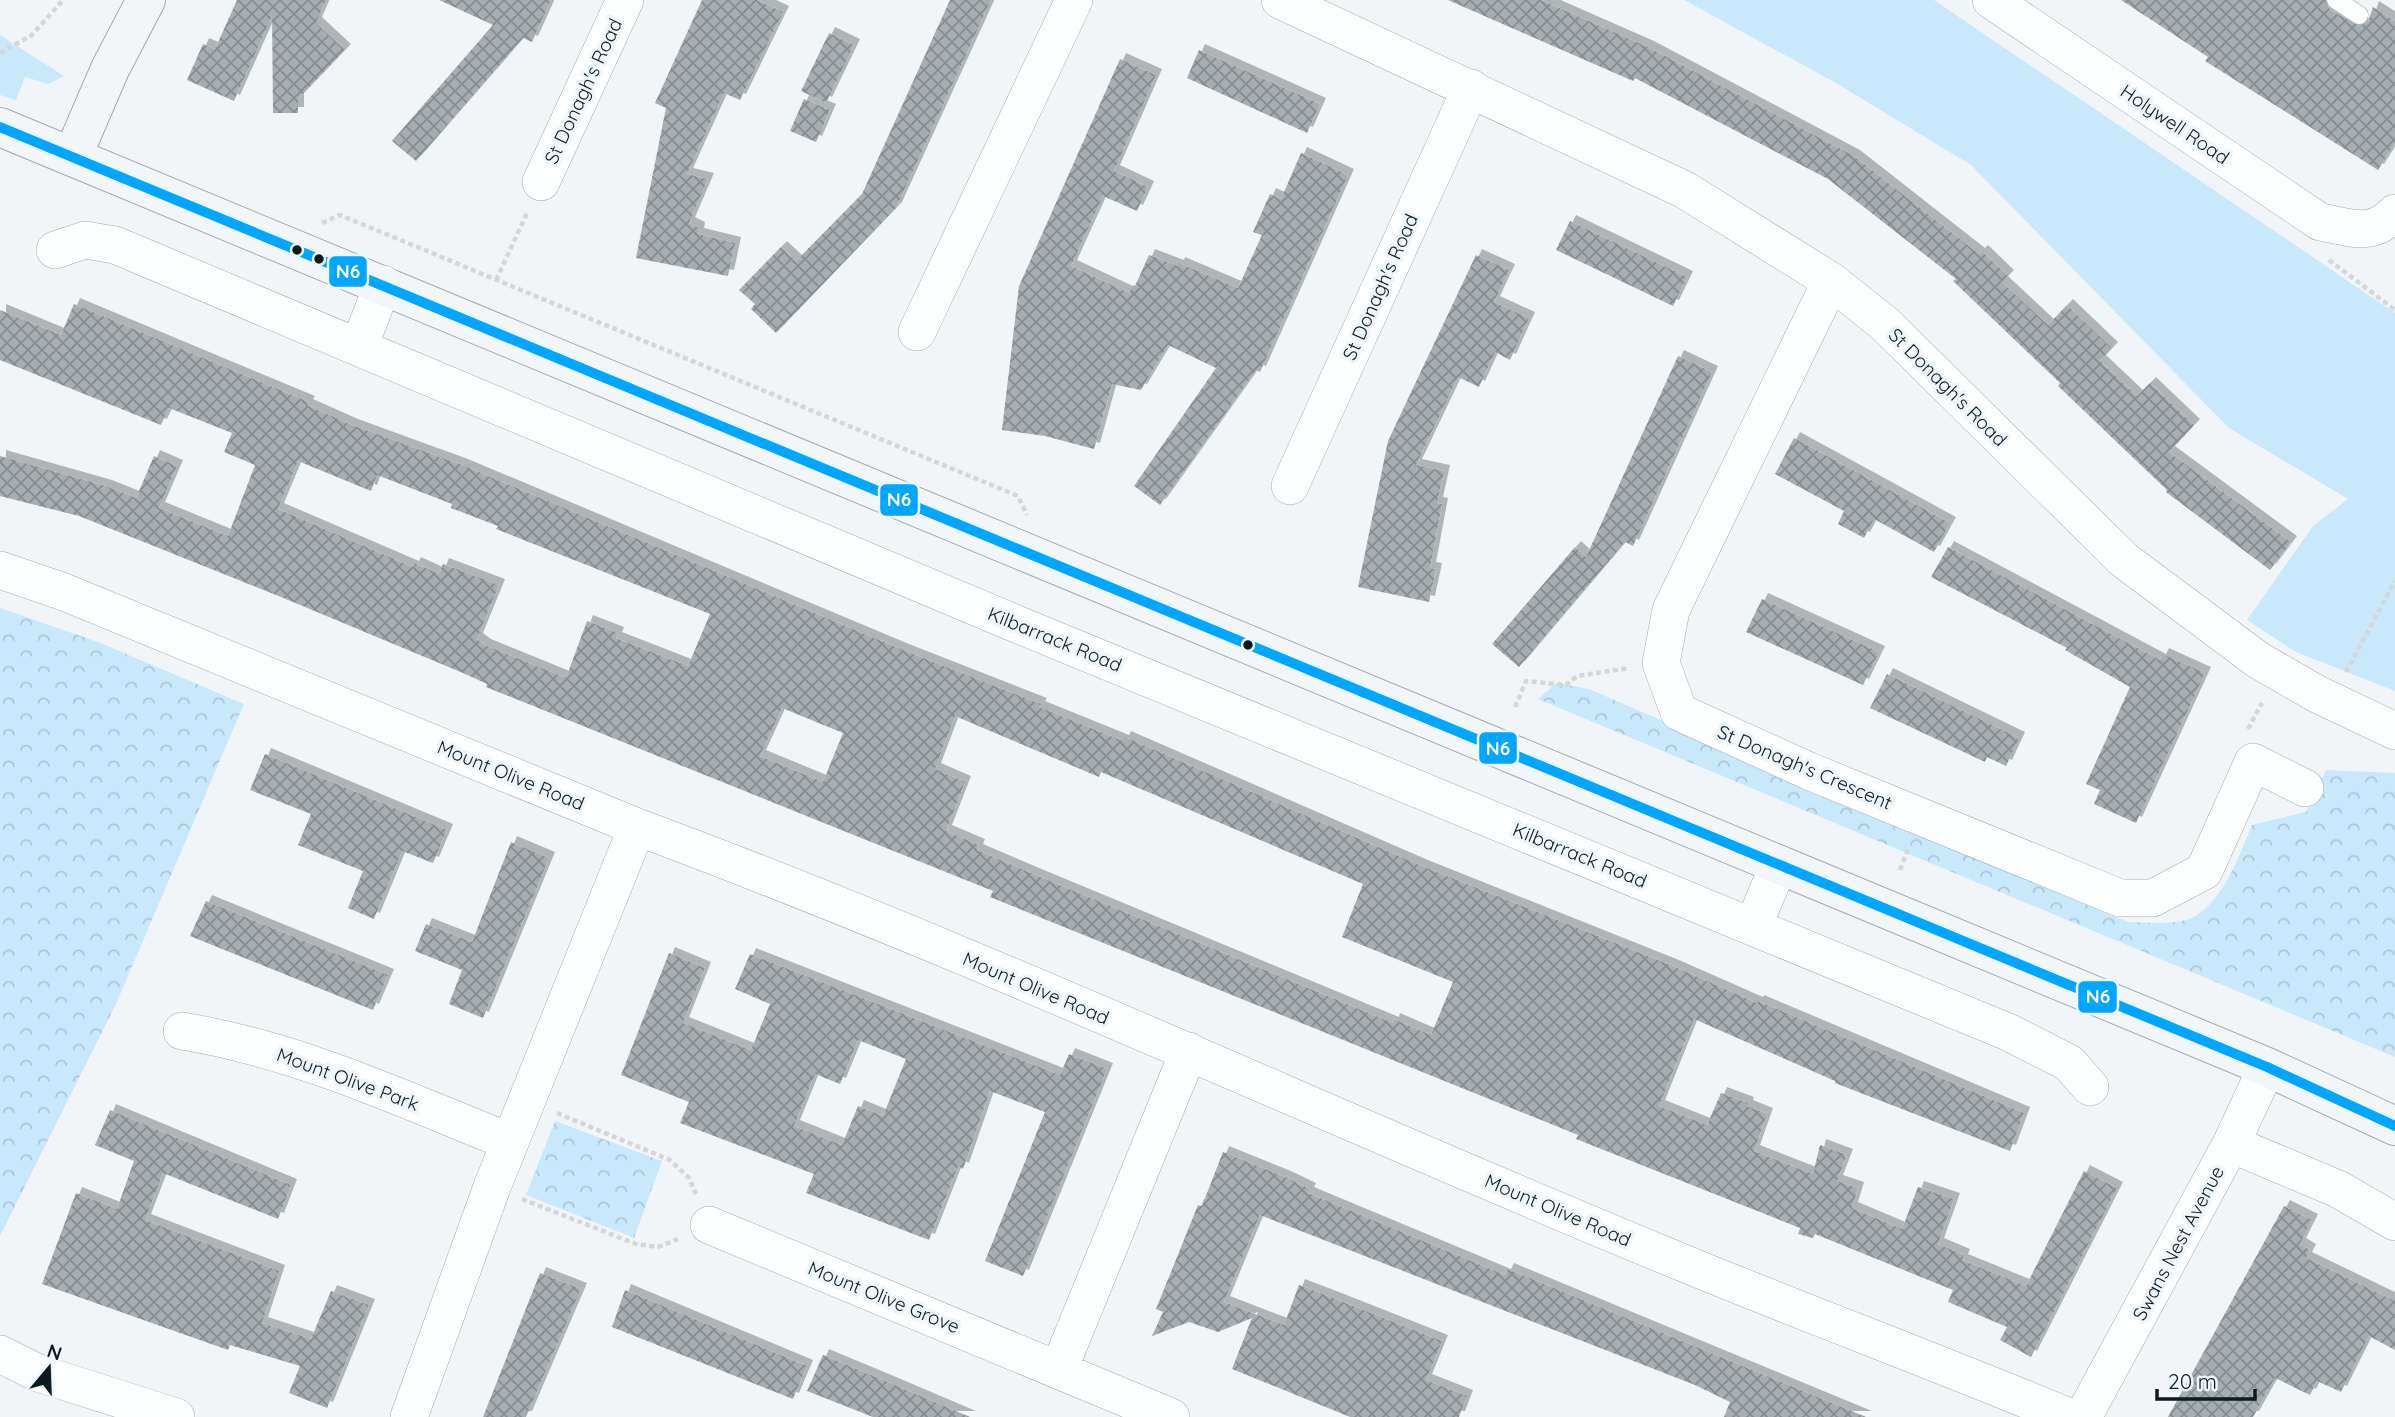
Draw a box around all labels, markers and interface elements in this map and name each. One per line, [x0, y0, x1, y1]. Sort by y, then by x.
street label: St Donagh's Road [539, 14, 627, 168]
street label: Holywell Road [2116, 79, 2234, 169]
street label: St Donagh's Road [1337, 210, 1423, 364]
unlabelled marker [290, 243, 304, 257]
unlabelled marker [312, 252, 326, 266]
line badge: N6 [328, 255, 368, 288]
text: N6 [336, 259, 360, 283]
street label: St Donagh's Road [1884, 323, 2012, 451]
line badge: N6 [879, 483, 919, 517]
text: N6 [887, 487, 911, 511]
street label: Kilbarrack Road [984, 601, 1126, 677]
unlabelled marker [1241, 638, 1255, 652]
street label: St Donagh's Crescent [1714, 719, 1896, 815]
line badge: N6 [1478, 731, 1518, 765]
street label: Mount Olive Road [434, 735, 588, 815]
text: N6 [1486, 736, 1510, 760]
street label: Kilbarrack Road [1509, 817, 1651, 893]
street label: Mount Olive Road [959, 946, 1113, 1030]
line badge: N6 [2077, 980, 2118, 1014]
text: N6 [2086, 984, 2110, 1008]
street label: Mount Olive Park [274, 1042, 422, 1116]
street label: Swans Nest Avenue [2127, 1162, 2229, 1324]
street label: Mount Olive Road [1481, 1168, 1635, 1252]
street label: Mount Olive Grove [805, 1256, 963, 1338]
north arrow [14, 1333, 84, 1403]
text: N [44, 1338, 65, 1366]
scale bar [2157, 1358, 2255, 1402]
text: 20 m [2168, 1368, 2217, 1394]

